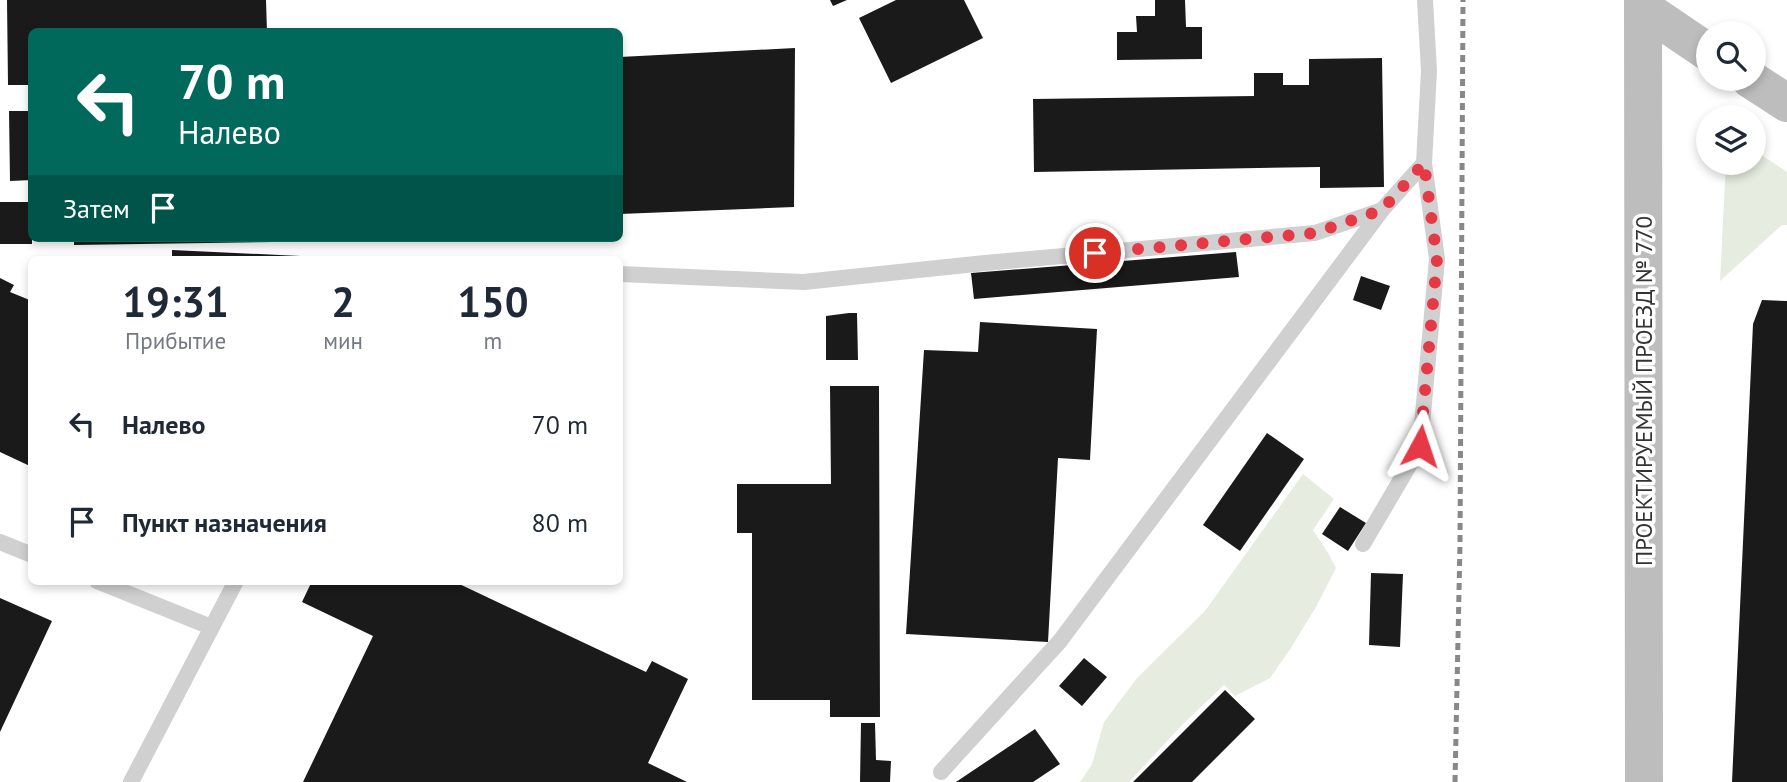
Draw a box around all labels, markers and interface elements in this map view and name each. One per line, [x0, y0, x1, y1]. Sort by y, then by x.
map controls [1696, 21, 1766, 175]
button: search [1696, 21, 1766, 91]
text: 70 m [178, 49, 285, 113]
icon: left [63, 56, 154, 147]
button: layers [1696, 105, 1766, 175]
text: Налево [178, 111, 281, 153]
icon: arrive [144, 189, 182, 227]
text: Затем [63, 192, 130, 225]
street label: ПРОЕКТИРУЕМЫЙ ПРОЕЗД № 770 [1629, 216, 1658, 566]
pin [1065, 223, 1125, 283]
icon: arrive [1076, 234, 1114, 272]
text: 19:31 [122, 274, 229, 329]
text: 2 [331, 274, 355, 329]
text: 150 [457, 274, 529, 329]
text: Прибытие [125, 326, 226, 355]
text: мин [323, 326, 363, 355]
text: m [484, 326, 502, 355]
icon: left [63, 405, 101, 443]
text: Налево [122, 408, 206, 441]
text: 70 m [532, 408, 588, 441]
position arrow [1383, 409, 1457, 483]
icon: arrive [63, 503, 101, 541]
text: Пункт назначения [122, 506, 327, 539]
text: 80 m [532, 506, 588, 539]

